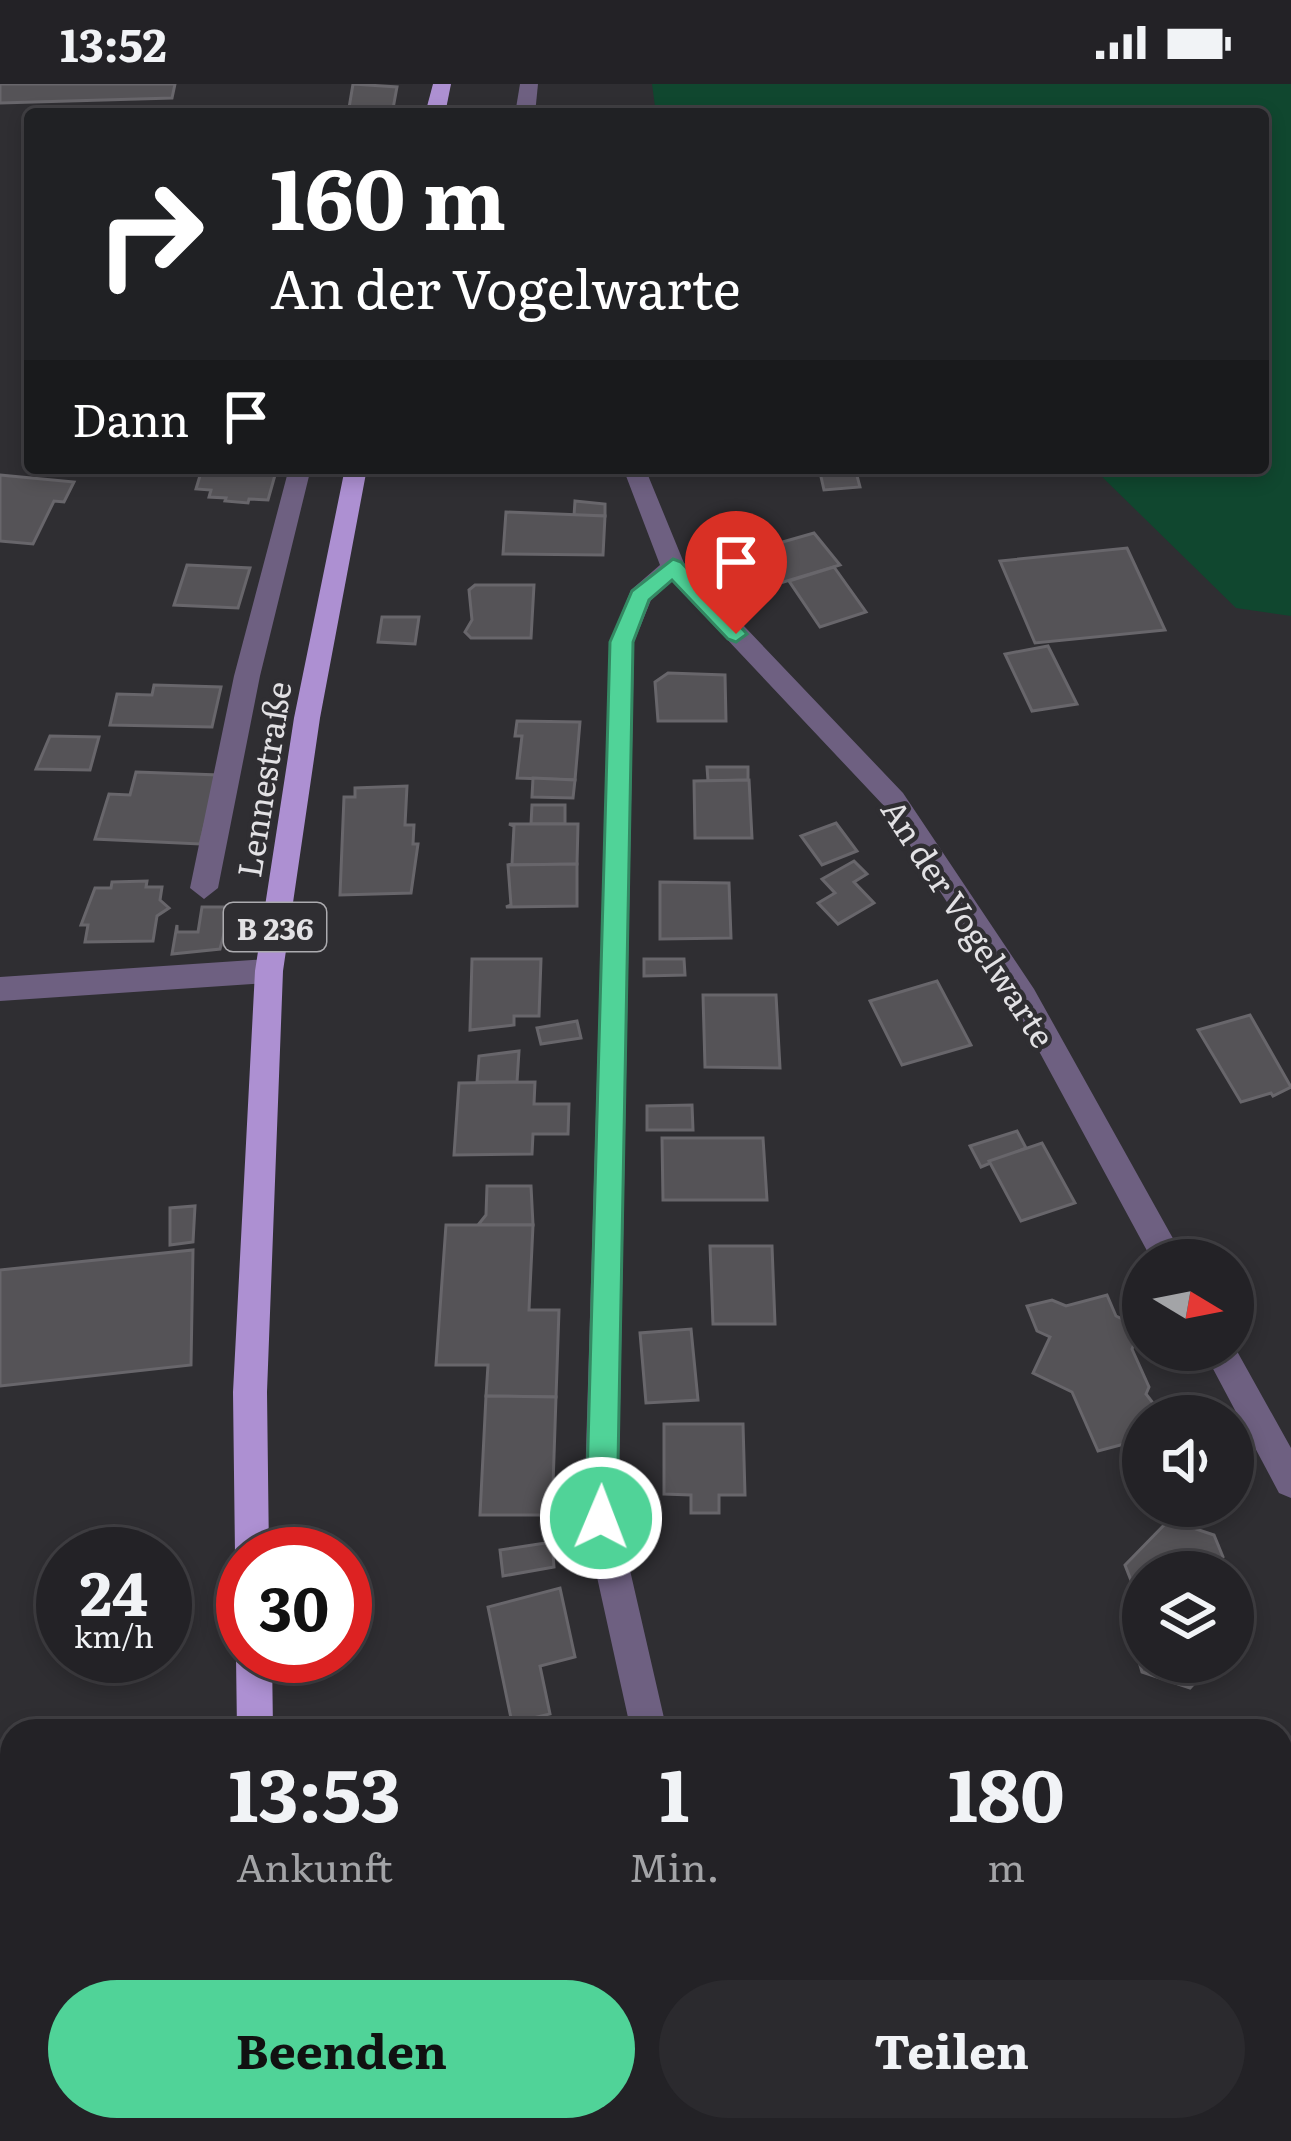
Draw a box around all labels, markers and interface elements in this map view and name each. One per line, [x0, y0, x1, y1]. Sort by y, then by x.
text: 13:52 [60, 9, 167, 76]
text: 160 m [270, 131, 506, 256]
icon: right [72, 156, 228, 312]
text: An der Vogelwarte [270, 245, 741, 326]
text: Dann [72, 384, 189, 451]
icon: arrive [213, 384, 279, 450]
pin [685, 511, 787, 634]
icon: arrive [703, 529, 769, 595]
street label: Lennestraße [222, 678, 302, 880]
street label: An der Vogelwarte [871, 788, 1069, 1056]
road number: B 236 [224, 903, 326, 951]
north arrow [1122, 1239, 1254, 1371]
map controls [1122, 1239, 1254, 1683]
button: sound [1122, 1395, 1254, 1527]
position arrow [538, 1455, 664, 1581]
speed limit sign: 30 [216, 1527, 372, 1683]
text: 24 [80, 1545, 148, 1634]
button: layers [1122, 1551, 1254, 1683]
text: km/h [74, 1613, 154, 1657]
text: 13:53 [228, 1737, 401, 1844]
text: 1 [659, 1737, 689, 1844]
text: 180 [948, 1737, 1065, 1844]
text: Ankunft [236, 1836, 393, 1894]
text: Min. [629, 1836, 720, 1894]
text: m [987, 1836, 1025, 1894]
button: Beenden [48, 1980, 635, 2118]
button: Teilen [659, 1980, 1245, 2118]

